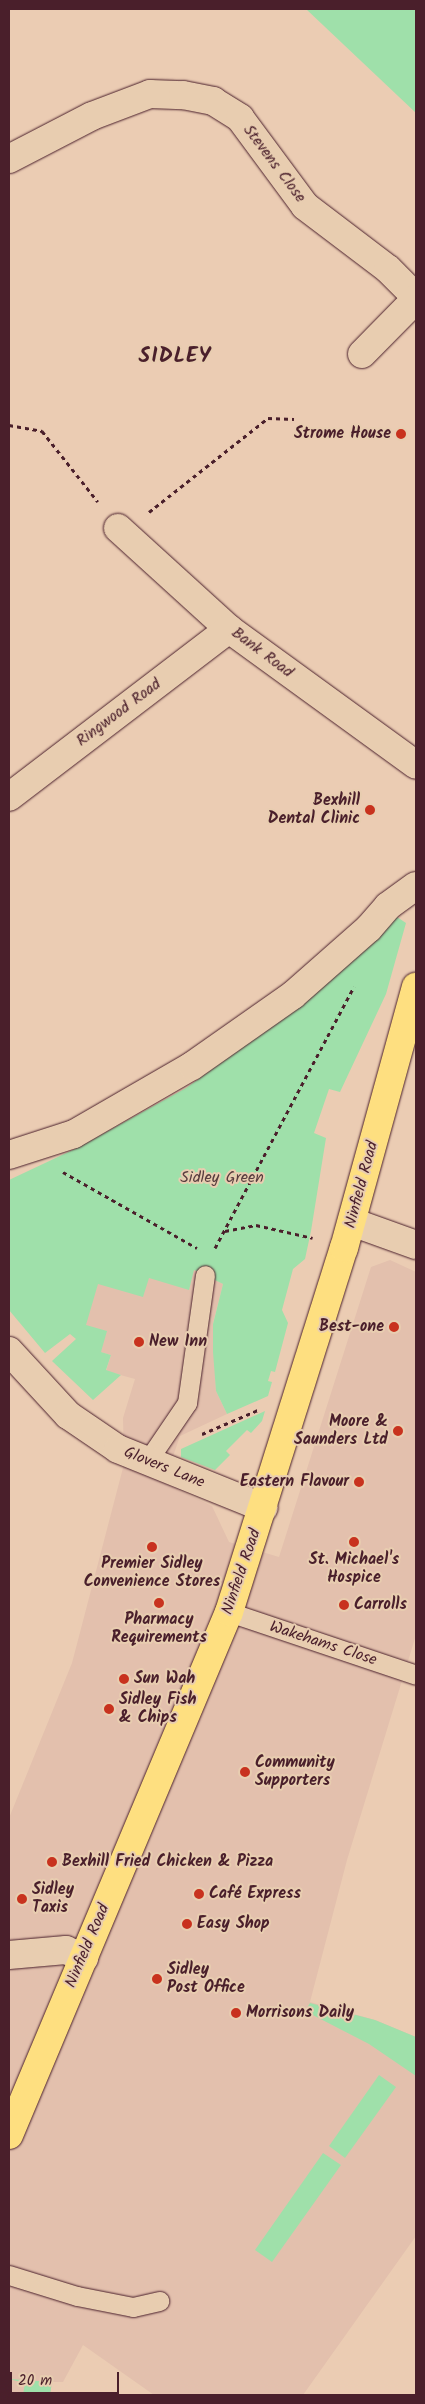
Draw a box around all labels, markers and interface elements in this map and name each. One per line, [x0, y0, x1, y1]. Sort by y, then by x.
street label: Stevens Close [239, 121, 309, 207]
district label: SIDLEY [138, 344, 212, 370]
place label: Strome House [294, 424, 391, 444]
marker: Strome House [395, 428, 407, 440]
street label: Bank Road [227, 624, 297, 682]
street label: Ringwood Road [73, 675, 165, 751]
place label: Bexhill Dental Clinic [268, 791, 360, 829]
marker: Bexhill Dental Clinic [364, 804, 376, 816]
street label: Ninfield Road [341, 1139, 383, 1231]
park label: Sidley Green [180, 1168, 264, 1188]
place label: Best-one [319, 1317, 384, 1337]
marker: Best-one [388, 1321, 400, 1333]
place label: New Inn [149, 1332, 207, 1352]
marker: New Inn [133, 1336, 145, 1348]
place label: Moore & Saunders Ltd [294, 1412, 388, 1450]
marker: Moore & Saunders Ltd [392, 1425, 404, 1437]
street label: Glovers Lane [121, 1443, 207, 1493]
place label: Eastern Flavour [240, 1472, 349, 1492]
marker: Eastern Flavour [353, 1476, 365, 1488]
street label: Ninfield Road [218, 1527, 266, 1617]
marker: St. Michael's Hospice [348, 1536, 360, 1548]
marker: Premier Sidley Convenience Stores [146, 1541, 158, 1553]
place label: St. Michael's Hospice [309, 1550, 399, 1588]
place label: Premier Sidley Convenience Stores [84, 1554, 220, 1592]
place label: Carrolls [354, 1595, 407, 1615]
marker: Pharmacy Requirements [153, 1597, 165, 1609]
marker: Carrolls [338, 1599, 350, 1611]
place label: Pharmacy Requirements [111, 1610, 207, 1648]
street label: Wakehams Close [267, 1618, 379, 1670]
place label: Sun Wah [134, 1669, 195, 1689]
marker: Sun Wah [118, 1673, 130, 1685]
place label: Sidley Fish & Chips [119, 1690, 196, 1728]
marker: Sidley Fish & Chips [103, 1703, 115, 1715]
place label: Community Supporters [255, 1753, 335, 1791]
marker: Community Supporters [239, 1766, 251, 1778]
place label: Bexhill Fried Chicken & Pizza [62, 1852, 273, 1872]
marker: Bexhill Fried Chicken & Pizza [46, 1856, 58, 1868]
place label: Sidley Taxis [32, 1880, 74, 1918]
place label: Café Express [209, 1884, 301, 1904]
marker: Café Express [193, 1888, 205, 1900]
marker: Sidley Taxis [16, 1893, 28, 1905]
street label: Ninfield Road [62, 1901, 114, 1991]
place label: Easy Shop [197, 1914, 270, 1934]
marker: Easy Shop [181, 1918, 193, 1930]
place label: Sidley Post Office [167, 1960, 245, 1998]
marker: Sidley Post Office [151, 1973, 163, 1985]
place label: Morrisons Daily [246, 2003, 354, 2023]
marker: Morrisons Daily [230, 2007, 242, 2019]
scale bar [12, 2362, 121, 2394]
text: 20 m [18, 2369, 52, 2393]

